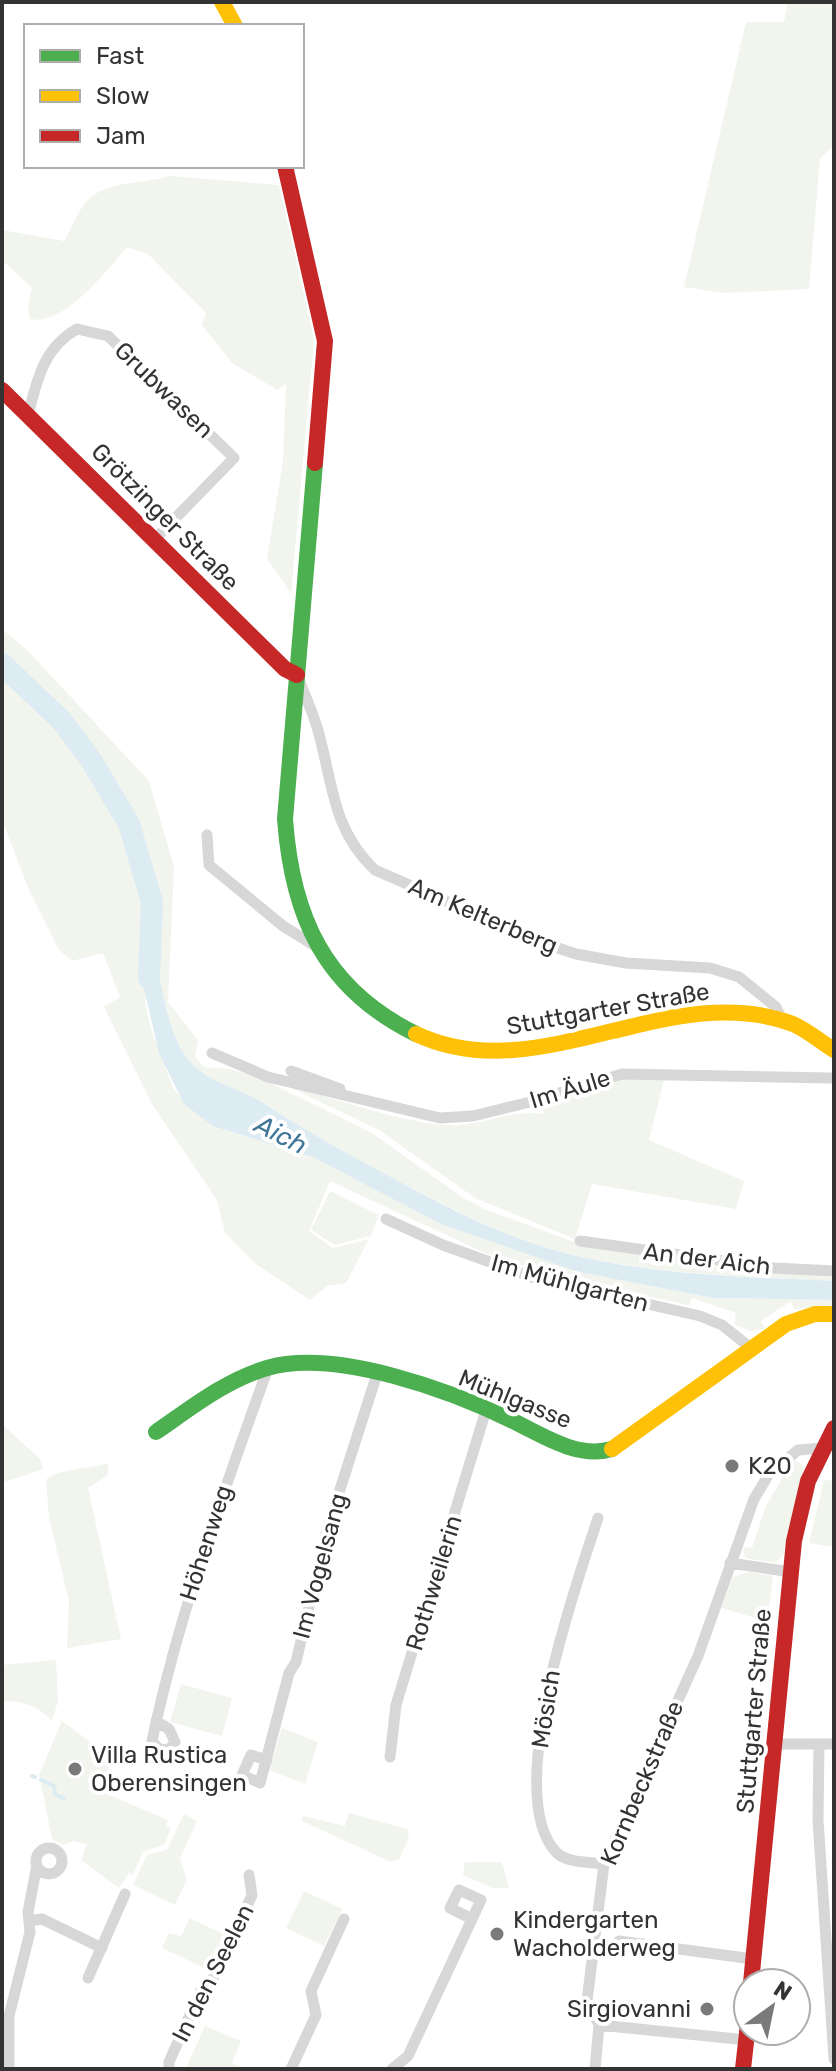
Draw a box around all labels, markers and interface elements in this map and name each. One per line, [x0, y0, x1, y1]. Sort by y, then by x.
legend [24, 24, 304, 168]
text: Fast [96, 42, 144, 70]
text: Slow [96, 82, 149, 110]
text: Jam [96, 122, 146, 150]
street label: Grubwasen [109, 336, 219, 444]
street label: Grötzinger Straße [85, 437, 245, 597]
street label: Am Kelterberg [404, 872, 562, 960]
street label: Stuttgarter Straße [504, 977, 712, 1041]
street label: Im Äule [526, 1064, 614, 1114]
water label: Aich [248, 1108, 312, 1161]
street label: An der Aich [642, 1237, 772, 1281]
street label: Im Mühlgarten [488, 1249, 652, 1317]
street label: Mühlgasse [454, 1364, 576, 1434]
place label: K20 [748, 1452, 792, 1480]
marker: K20 [723, 1457, 741, 1475]
street label: Höhenweg [174, 1482, 238, 1604]
street label: Im Vogelsang [287, 1490, 353, 1642]
street label: Rothweilerin [400, 1512, 468, 1654]
street label: Stuttgarter Straße [731, 1607, 777, 1815]
street label: Mösich [526, 1668, 566, 1750]
street label: Kornbeckstraße [595, 1697, 689, 1869]
place label: Villa Rustica Oberensingen [91, 1741, 247, 1797]
marker: Villa Rustica Oberensingen [66, 1760, 84, 1778]
street label: In den Seelen [166, 1899, 260, 2047]
place label: Kindergarten Wacholderweg [513, 1906, 676, 1962]
marker: Kindergarten Wacholderweg [488, 1925, 506, 1943]
north arrow [732, 1967, 812, 2047]
text: N [769, 1975, 797, 2006]
place label: Sirgiovanni [567, 1995, 691, 2023]
marker: Sirgiovanni [698, 2000, 716, 2018]

